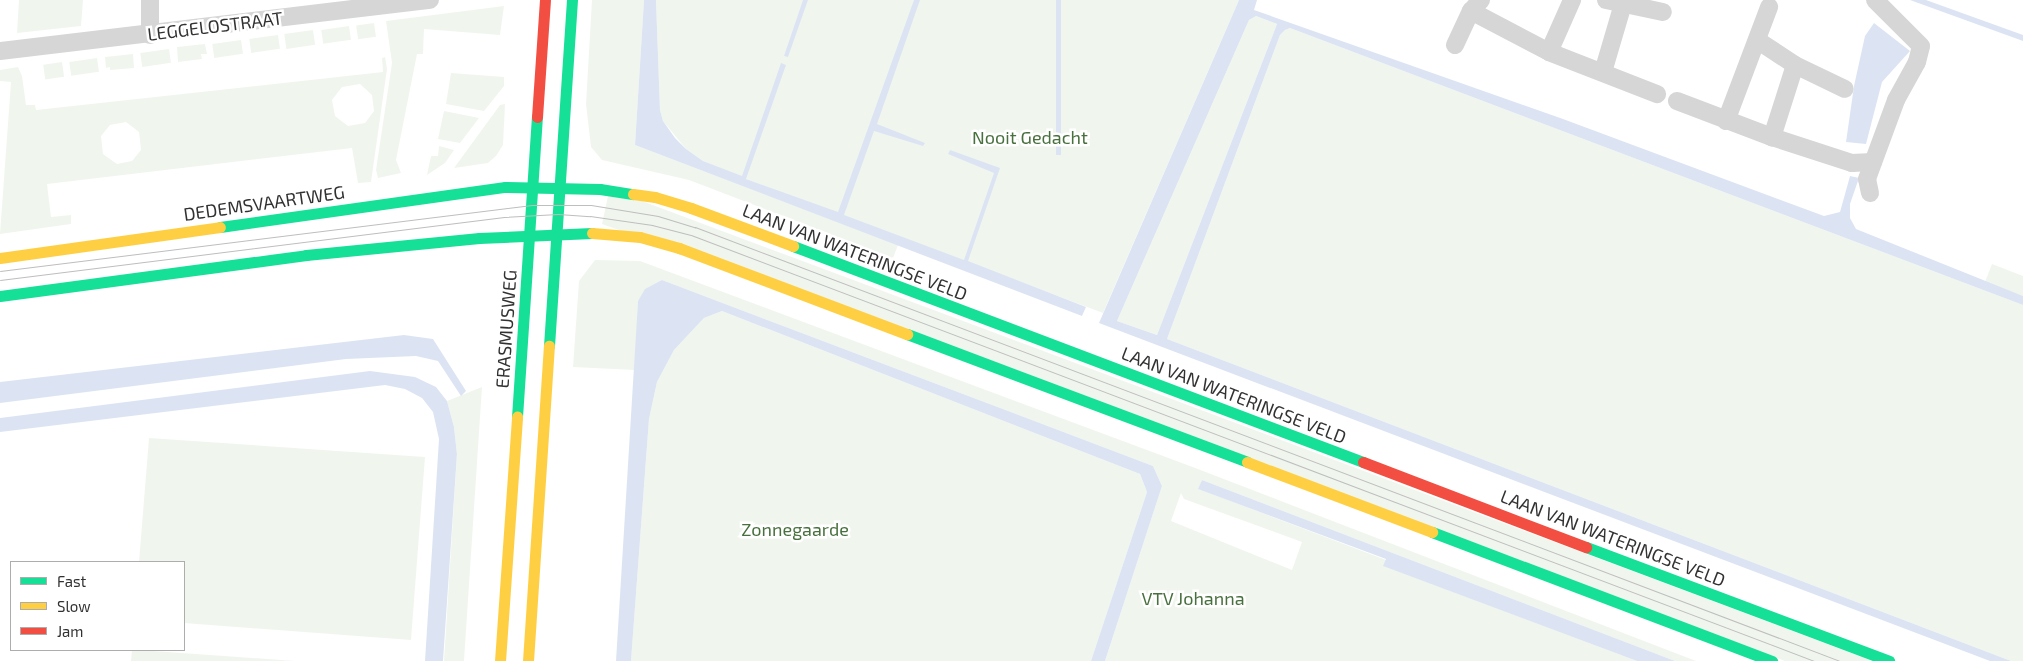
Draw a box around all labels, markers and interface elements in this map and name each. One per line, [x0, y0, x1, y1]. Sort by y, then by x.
street label: LEGGELOSTRAAT [146, 7, 284, 45]
park label: Nooit Gedacht [972, 126, 1088, 148]
street label: DEDEMSVAARTWEG [182, 181, 346, 225]
street label: LAAN VAN WATERINGSE VELD [739, 199, 971, 305]
street label: ERASMUSWEG [491, 269, 521, 389]
street label: LAAN VAN WATERINGSE VELD [1118, 342, 1350, 448]
street label: LAAN VAN WATERINGSE VELD [1497, 485, 1729, 591]
park label: Zonnegaarde [741, 518, 849, 540]
legend [10, 561, 185, 651]
text: Fast [57, 572, 86, 590]
park label: VTV Johanna [1141, 587, 1245, 609]
text: Slow [57, 597, 91, 615]
text: Jam [57, 622, 83, 640]

